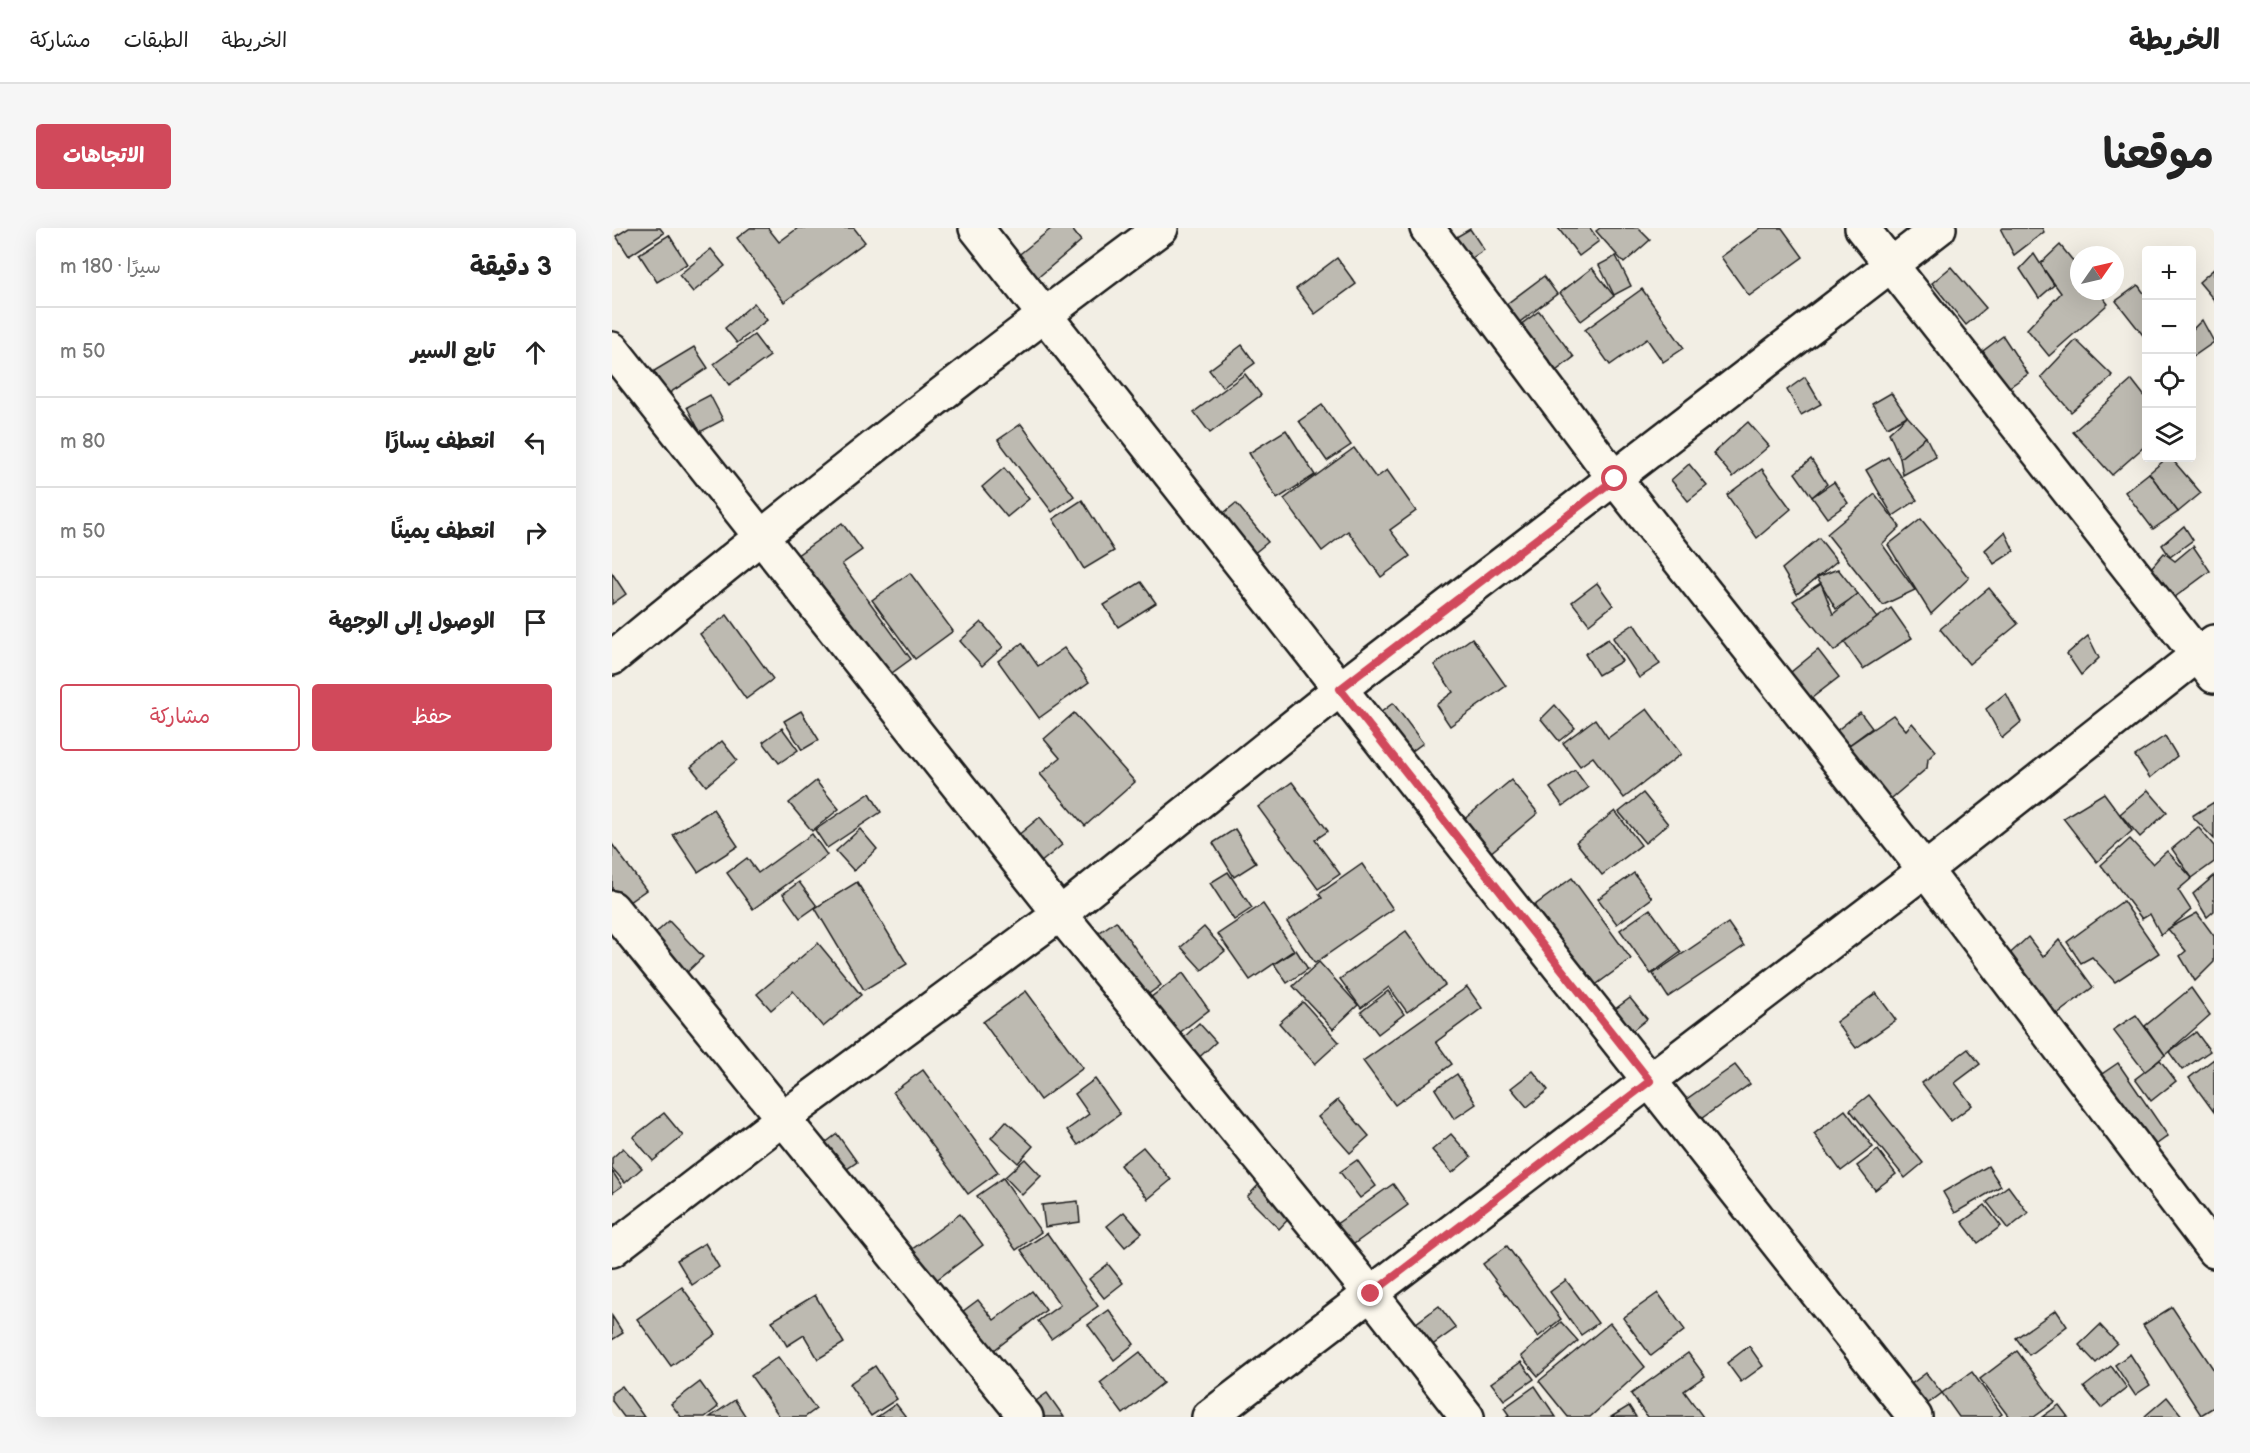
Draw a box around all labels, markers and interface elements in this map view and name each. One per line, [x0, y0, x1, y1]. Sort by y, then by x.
text: الخريطة [2129, 24, 2220, 57]
text: مشاركة [30, 28, 91, 53]
text: الطبقات [124, 28, 189, 53]
text: الخريطة [222, 28, 287, 53]
button: الاتجاهات [36, 124, 171, 189]
text: موقعنا [2103, 130, 2214, 181]
north arrow [2070, 246, 2124, 300]
map controls [2142, 246, 2196, 462]
button: + [2142, 246, 2196, 300]
text: 3 دقيقة [470, 252, 552, 283]
text: سيرًا · 180 m [60, 255, 161, 279]
button: − [2142, 300, 2196, 354]
icon: ahead [519, 336, 552, 369]
text: تابع السير [411, 338, 495, 365]
text: 50 m [60, 340, 105, 364]
button: locate [2142, 354, 2196, 408]
button: layers [2142, 408, 2196, 462]
icon: left [519, 426, 552, 459]
text: انعطف يسارًا [385, 428, 495, 455]
text: 80 m [60, 430, 105, 454]
route start [1601, 465, 1627, 491]
icon: right [519, 516, 552, 549]
text: انعطف يمينًا [391, 518, 495, 545]
text: 50 m [60, 520, 105, 544]
icon: arrive [519, 606, 552, 639]
text: الوصول إلى الوجهة [328, 608, 495, 635]
button: مشاركة [60, 684, 300, 751]
button: حفظ [312, 684, 552, 751]
route end [1357, 1280, 1383, 1306]

